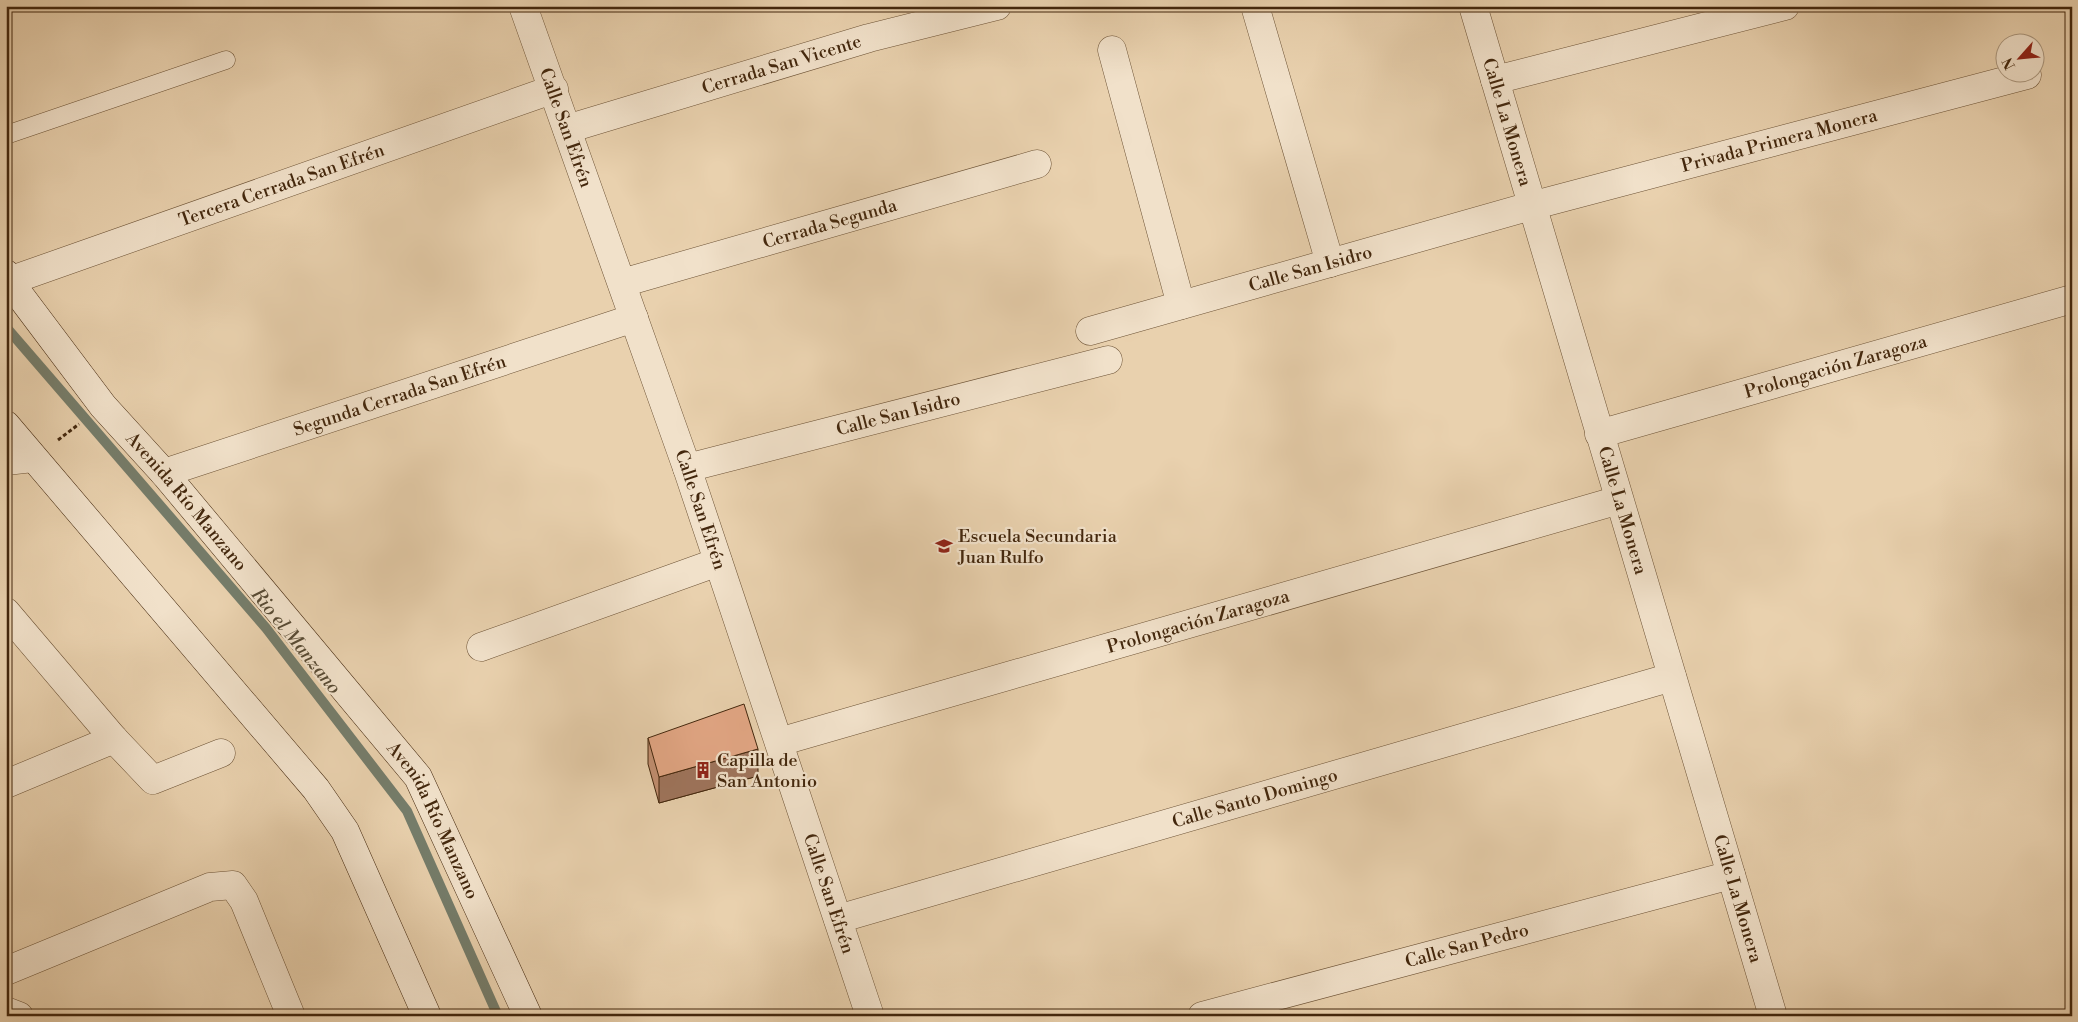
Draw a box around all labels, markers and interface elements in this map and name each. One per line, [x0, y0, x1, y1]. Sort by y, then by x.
street label: Cerrada San Vicente [699, 29, 864, 99]
north arrow [1996, 32, 2046, 82]
text: N [1999, 54, 2020, 72]
street label: Calle La Monera [1478, 55, 1538, 190]
street label: Calle San Efrén [534, 65, 598, 191]
street label: Privada Primera Monera [1679, 103, 1881, 177]
street label: Tercera Cerrada San Efrén [176, 138, 388, 232]
street label: Cerrada Segunda [760, 193, 900, 254]
street label: Calle San Isidro [1246, 240, 1375, 297]
street label: Prolongación Zaragoza [1741, 329, 1930, 403]
street label: Segunda Cerrada San Efrén [290, 349, 509, 441]
street label: Calle San Isidro [834, 387, 963, 441]
street label: Avenida Río Manzano [120, 426, 252, 576]
street label: Calle La Monera [1593, 443, 1653, 578]
street label: Calle San Efrén [670, 446, 732, 573]
place label: Escuela Secundaria Juan Rulfo [957, 525, 1118, 569]
school or university icon: Escuela Secundaria Juan Rulfo [934, 536, 954, 556]
water label: Rio el Manzano [245, 582, 346, 699]
street label: Prolongación Zaragoza [1104, 584, 1293, 659]
street label: Avenida Río Manzano [381, 736, 484, 903]
place label: Capilla de San Antonio [717, 749, 817, 793]
building icon: Capilla de San Antonio [693, 760, 713, 780]
street label: Calle Santo Domingo [1169, 763, 1340, 833]
street label: Calle San Efrén [798, 831, 860, 957]
street label: Calle La Monera [1708, 832, 1768, 966]
street label: Calle San Pedro [1402, 918, 1531, 973]

